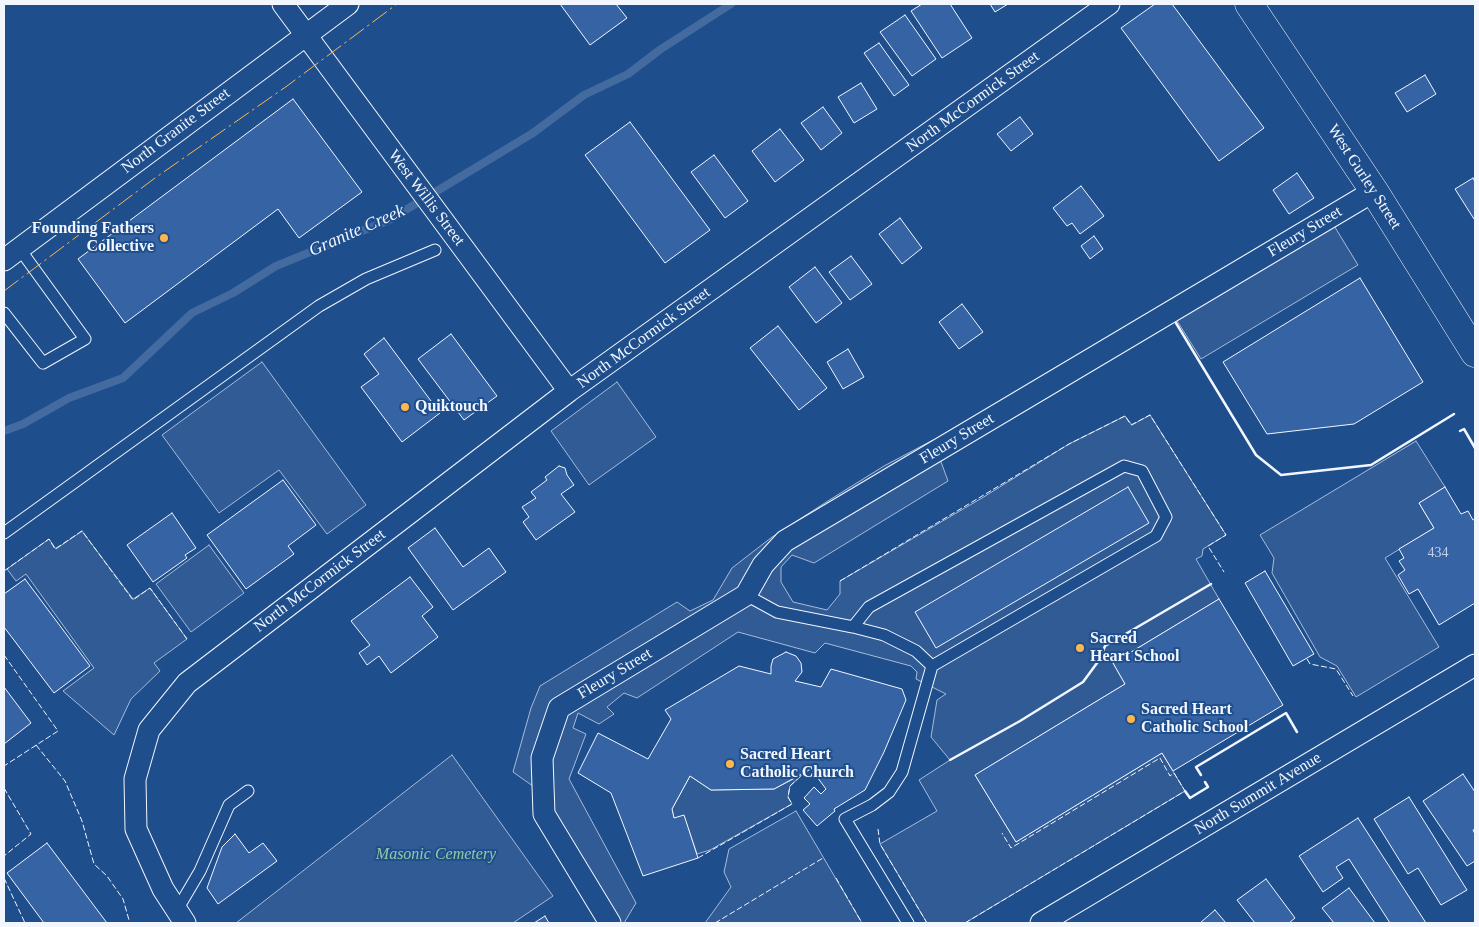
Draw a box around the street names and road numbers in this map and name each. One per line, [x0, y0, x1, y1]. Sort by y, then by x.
street label: North McCormick Street [903, 47, 1043, 157]
street label: North Granite Street [118, 84, 234, 178]
street label: West Gurley Street [1323, 121, 1405, 233]
street label: West Willis Street [384, 146, 468, 250]
street label: Fleury Street [1264, 202, 1346, 262]
street label: North McCormick Street [574, 283, 714, 393]
street label: Fleury Street [916, 409, 998, 469]
street label: North McCormick Street [250, 525, 390, 637]
street label: Fleury Street [574, 644, 656, 704]
street label: North Summit Avenue [1191, 749, 1325, 839]

